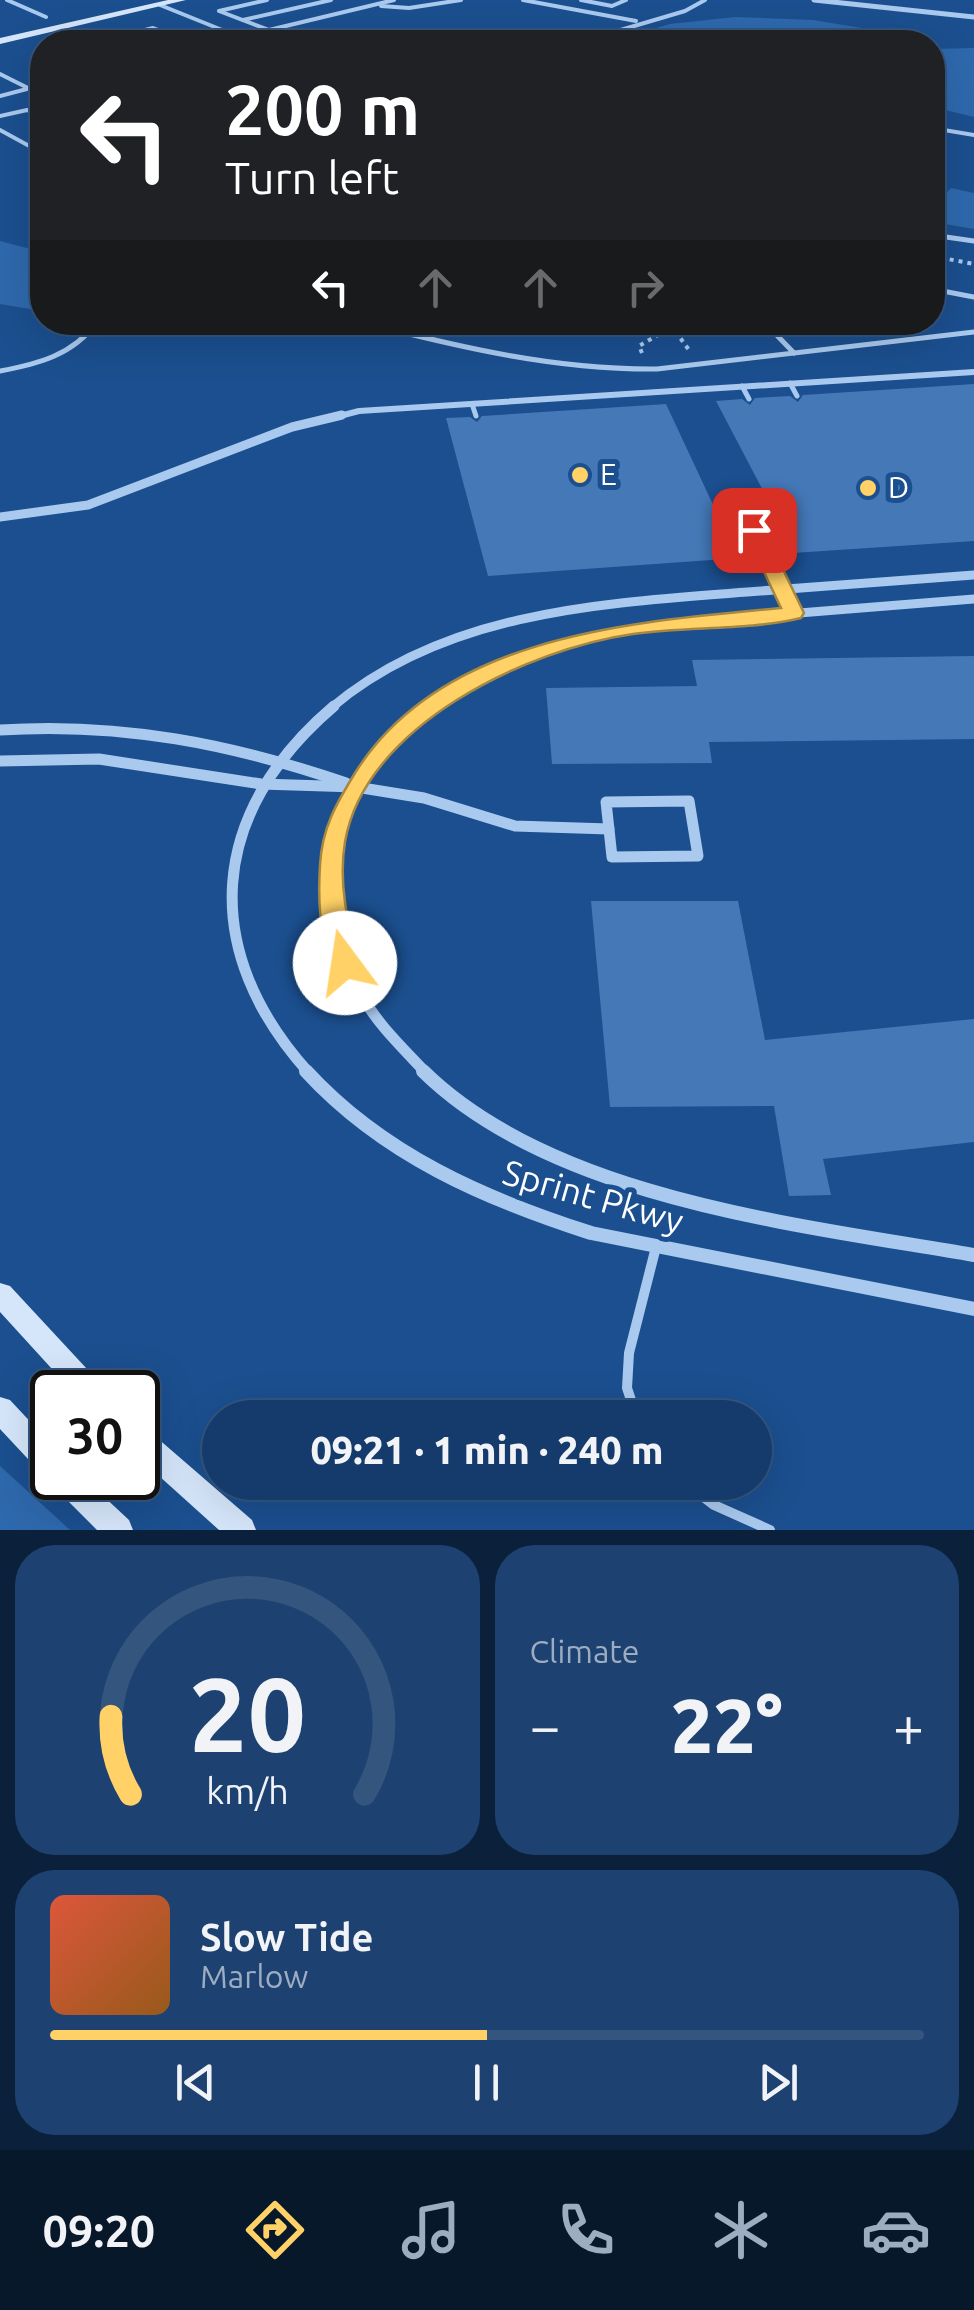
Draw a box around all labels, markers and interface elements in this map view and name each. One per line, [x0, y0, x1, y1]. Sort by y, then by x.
icon: left [60, 70, 190, 200]
text: 200 m [225, 70, 420, 148]
text: Turn left [225, 152, 399, 203]
icon: left [303, 260, 358, 315]
icon: ahead [408, 260, 463, 315]
icon: ahead [513, 260, 568, 315]
icon: right [618, 260, 673, 315]
place label: E [600, 457, 617, 491]
marker: E [569, 464, 591, 486]
place label: D [888, 470, 909, 504]
marker: D [857, 477, 879, 499]
pin [712, 488, 797, 573]
icon: arrive [727, 503, 782, 558]
position arrow [293, 911, 397, 1015]
street label: Sprint Pkwy [499, 1151, 688, 1241]
speed limit sign: 30 [30, 1370, 160, 1500]
text: 09:21 · 1 min · 240 m [310, 1429, 664, 1471]
text: Climate [530, 1633, 640, 1669]
text: 20 [189, 1655, 306, 1772]
text: 22° [671, 1683, 783, 1767]
text: − [530, 1695, 561, 1756]
text: + [893, 1695, 924, 1756]
text: km/h [206, 1771, 289, 1811]
text: Slow Tide [200, 1916, 373, 1958]
text: Marlow [200, 1958, 308, 1994]
icon: previous [168, 2055, 223, 2110]
icon: pause [459, 2055, 514, 2110]
icon: next [751, 2055, 806, 2110]
icon: directions [240, 2195, 310, 2265]
icon: music [396, 2195, 466, 2265]
icon: phone [551, 2195, 621, 2265]
icon: climate [706, 2195, 776, 2265]
icon: car [861, 2195, 931, 2265]
text: 09:20 [43, 2205, 155, 2256]

